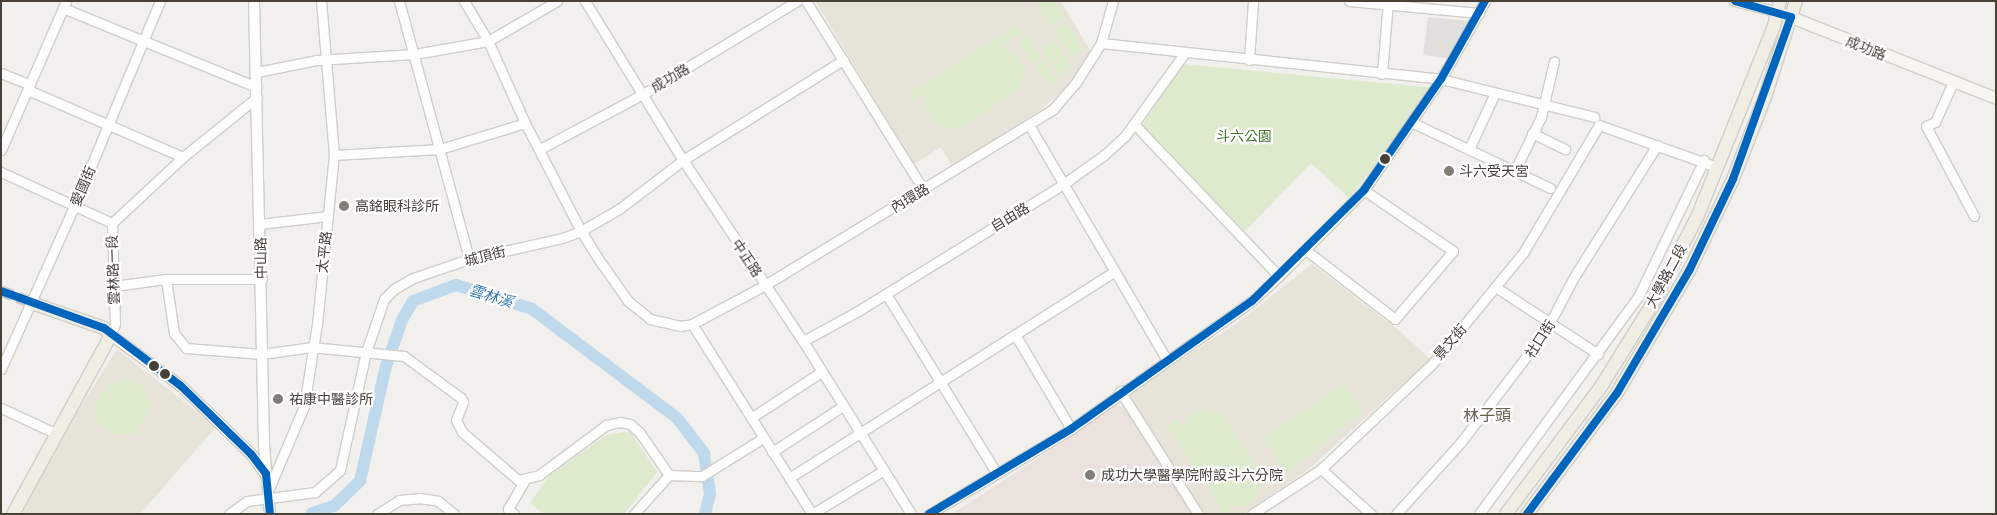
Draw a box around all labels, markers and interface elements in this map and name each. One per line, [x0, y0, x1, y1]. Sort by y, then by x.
street label: 成功路 [1843, 32, 1889, 64]
street label: 成功路 [648, 60, 692, 96]
park label: 斗六公園 [1216, 128, 1272, 144]
unlabelled marker [1380, 154, 1390, 164]
street label: 愛國街 [67, 163, 99, 209]
place label: 斗六受天宮 [1459, 163, 1529, 179]
marker: 斗六受天宮 [1443, 165, 1455, 177]
street label: 內環路 [888, 180, 932, 216]
place label: 高銘眼科診所 [355, 198, 439, 214]
marker: 高銘眼科診所 [337, 199, 351, 213]
street label: 自由路 [988, 199, 1032, 235]
street label: 太平路 [313, 230, 335, 274]
street label: 雲林路一段 [103, 235, 123, 305]
street label: 中正路 [728, 236, 766, 280]
street label: 中山路 [252, 237, 270, 279]
street label: 大學路二段 [1642, 241, 1690, 311]
street label: 城頂街 [463, 243, 507, 269]
water label: 雲林溪 [467, 281, 515, 311]
street label: 社口街 [1522, 317, 1558, 361]
street label: 景文街 [1430, 321, 1470, 363]
unlabelled marker [149, 361, 159, 371]
unlabelled marker [160, 369, 170, 379]
place label: 祐康中醫診所 [289, 391, 373, 407]
marker: 祐康中醫診所 [271, 392, 285, 406]
district label: 林子頭 [1463, 405, 1511, 425]
place label: 成功大學醫學院附設斗六分院 [1101, 467, 1283, 483]
marker: 成功大學醫學院附設斗六分院 [1083, 468, 1097, 482]

